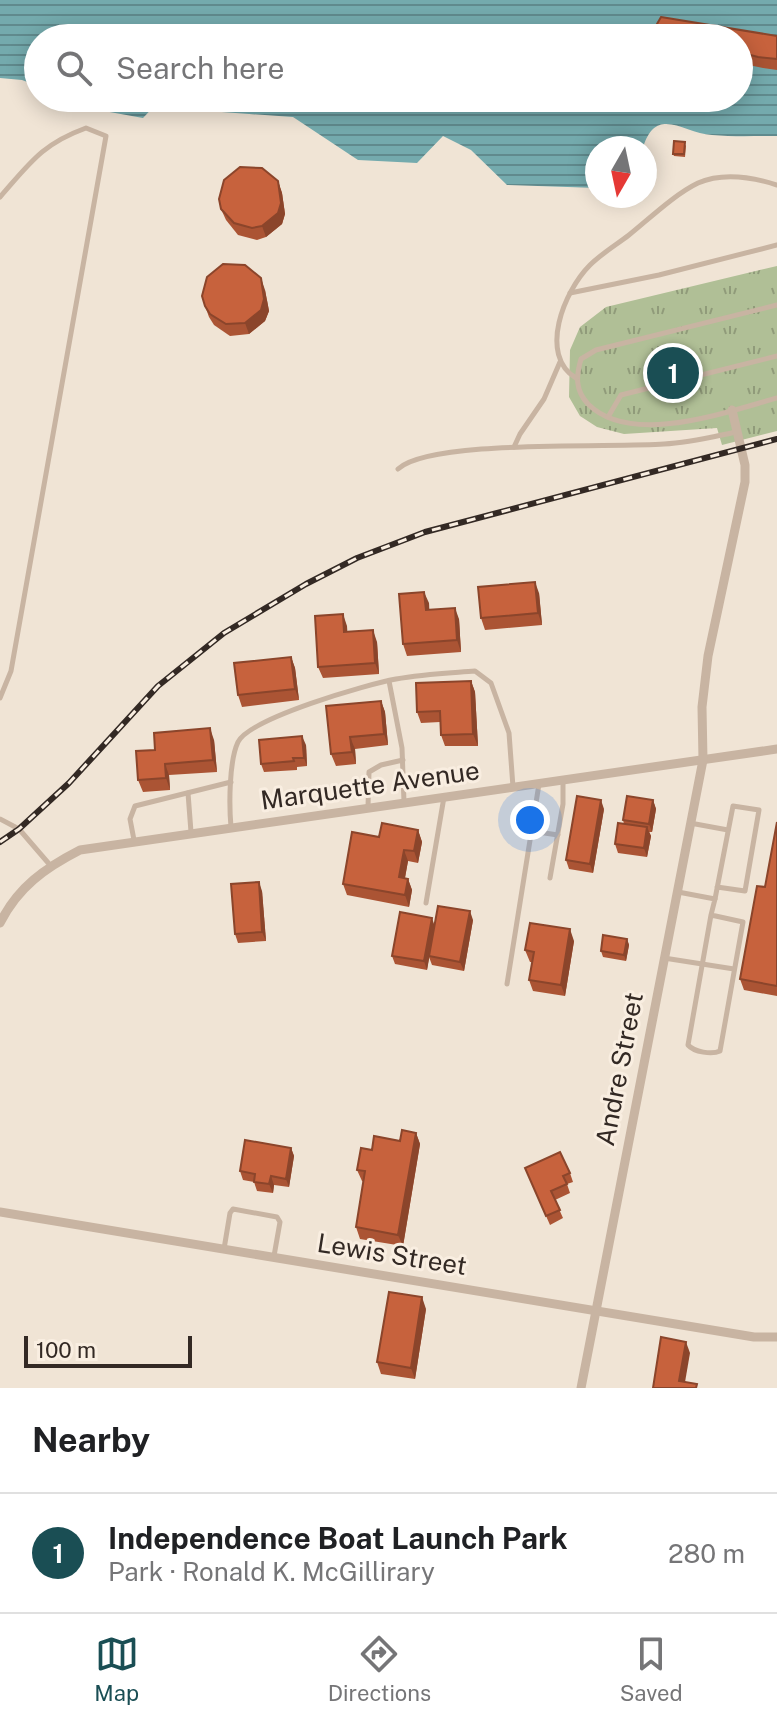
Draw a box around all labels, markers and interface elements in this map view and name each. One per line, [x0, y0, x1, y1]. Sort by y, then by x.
search box [24, 24, 753, 112]
icon: search [52, 46, 96, 90]
text: Search here [116, 50, 284, 86]
north arrow [585, 136, 657, 208]
pin: 1 [647, 343, 699, 403]
street label: Marquette Avenue [259, 754, 481, 816]
your location [510, 800, 550, 840]
street label: Andre Street [589, 990, 649, 1148]
street label: Lewis Street [315, 1227, 469, 1281]
scale bar [24, 1332, 192, 1368]
text: 100 m [36, 1337, 96, 1363]
text: Nearby [32, 1420, 150, 1460]
text: Independence Boat Launch Park [108, 1520, 568, 1556]
text: 1 [52, 1538, 64, 1569]
text: 280 m [668, 1538, 745, 1569]
text: Park · Ronald K. McGillirary [108, 1556, 435, 1587]
tab: Map [94, 1632, 139, 1706]
tab: Directions [328, 1632, 431, 1706]
tab: Saved [620, 1632, 683, 1706]

